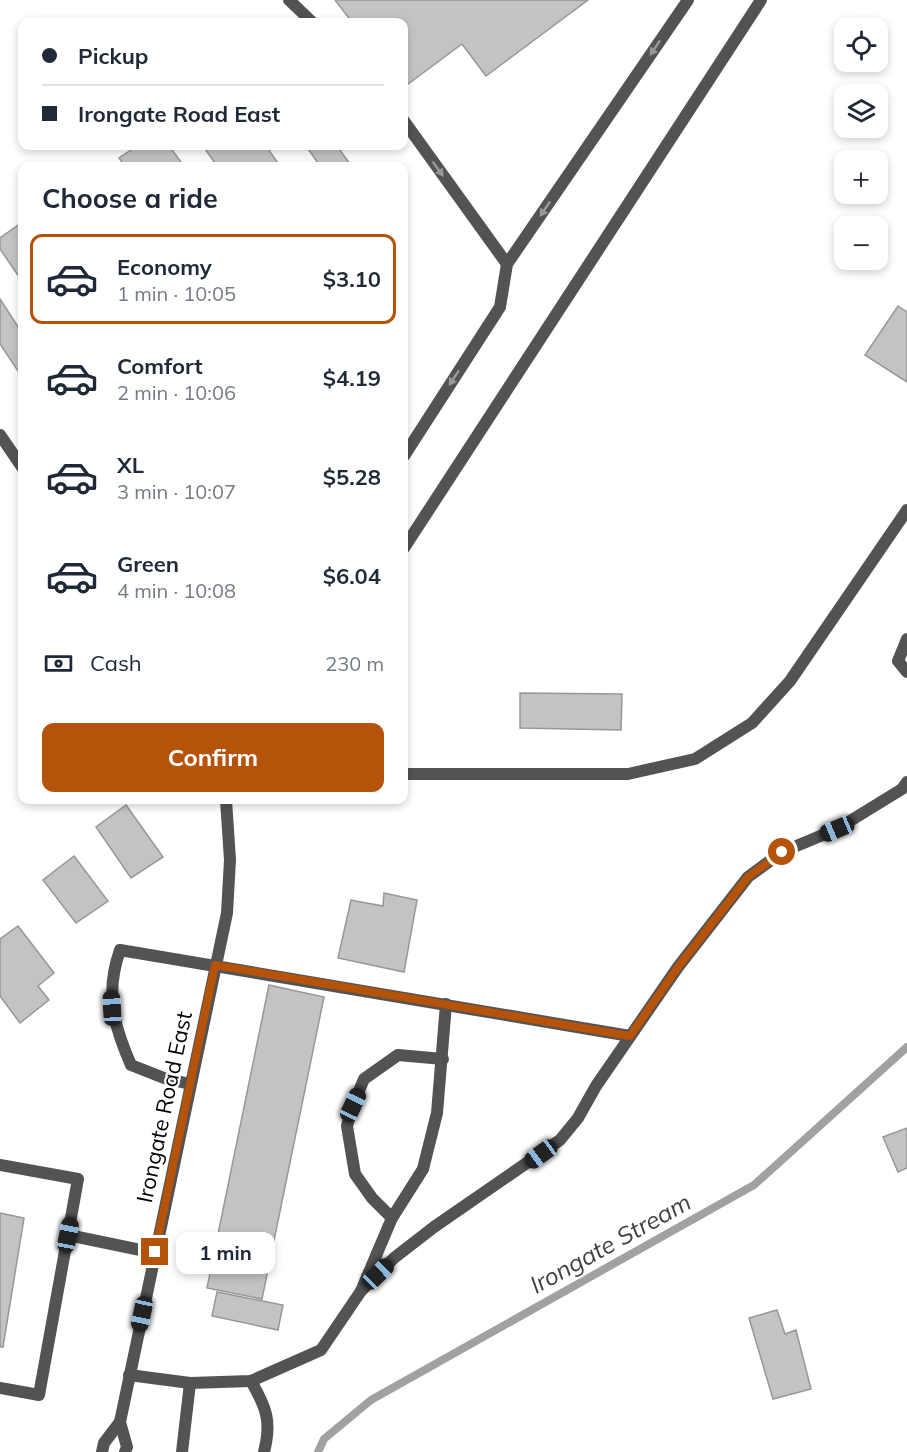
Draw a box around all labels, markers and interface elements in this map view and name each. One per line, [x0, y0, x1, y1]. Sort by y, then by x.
map controls [834, 18, 888, 270]
button: locate [834, 18, 888, 72]
one-way arrow [649, 40, 661, 56]
text: Pickup [78, 42, 148, 70]
button: layers [834, 84, 888, 138]
text: Irongate Road East [78, 100, 280, 128]
button: + [834, 150, 888, 204]
one-way arrow [432, 160, 444, 176]
text: Choose a ride [42, 181, 218, 215]
one-way arrow [540, 201, 551, 217]
button: − [834, 216, 888, 270]
icon: car [45, 252, 99, 306]
text: Economy [117, 253, 212, 281]
text: $3.10 [323, 265, 381, 293]
text: 1 min · 10:05 [117, 281, 236, 306]
icon: car [45, 351, 99, 405]
text: Comfort [117, 352, 203, 380]
text: $4.19 [323, 364, 381, 392]
one-way arrow [448, 370, 459, 386]
text: 2 min · 10:06 [117, 380, 236, 405]
icon: car [45, 450, 99, 504]
text: XL [117, 451, 144, 479]
text: $5.28 [323, 463, 381, 491]
text: 3 min · 10:07 [117, 479, 236, 504]
icon: car [45, 549, 99, 603]
text: Green [117, 550, 179, 578]
text: $6.04 [323, 562, 381, 590]
text: 4 min · 10:08 [117, 578, 236, 603]
icon: cash [42, 647, 75, 680]
text: Cash [90, 649, 142, 677]
text: 230 m [325, 651, 384, 676]
button: Confirm [42, 723, 384, 792]
car [817, 814, 857, 844]
route start [768, 838, 795, 865]
car [102, 990, 122, 1026]
street label: Irongate Road East [130, 1008, 198, 1205]
car [337, 1085, 369, 1125]
car [521, 1136, 561, 1172]
water label: Irongate Stream [524, 1186, 696, 1300]
car [56, 1216, 80, 1254]
callout: 1 min [176, 1231, 275, 1273]
route end [141, 1238, 168, 1265]
text: 1 min [199, 1240, 252, 1265]
car [359, 1255, 397, 1293]
car [129, 1295, 155, 1333]

